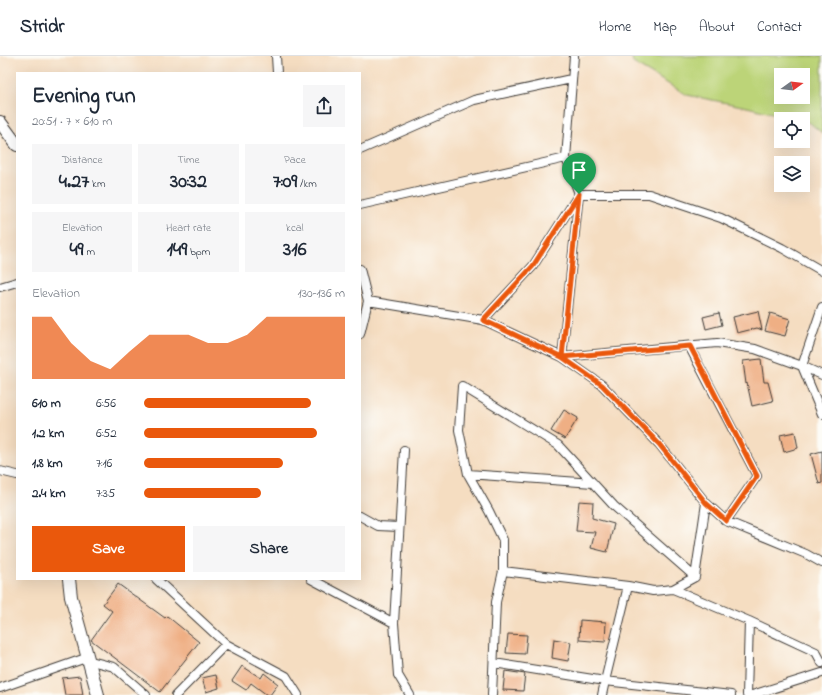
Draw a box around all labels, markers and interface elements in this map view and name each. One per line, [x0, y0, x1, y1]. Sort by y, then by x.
text: Stridr [20, 14, 64, 41]
text: Home [599, 17, 631, 38]
text: Map [653, 17, 677, 38]
text: About [699, 17, 735, 38]
text: Contact [757, 17, 802, 38]
north arrow [774, 68, 810, 104]
map controls [774, 68, 810, 192]
text: Evening run [32, 81, 136, 113]
button: share [303, 85, 345, 127]
text: 20:51 · 7 × 610 m [32, 112, 112, 131]
button: locate [774, 112, 810, 148]
text: Distance [62, 152, 102, 168]
text: Time [178, 152, 199, 168]
text: Pace [284, 152, 306, 168]
pin [562, 153, 596, 194]
button: layers [774, 156, 810, 192]
icon: arrive [568, 159, 590, 181]
text: 4.27 [59, 168, 89, 197]
text: 30:32 [170, 168, 207, 197]
text: 7:09 [273, 168, 297, 197]
text: km [89, 176, 105, 192]
text: /km [297, 176, 317, 192]
text: Elevation [62, 220, 102, 236]
text: Heart rate [166, 220, 211, 236]
text: kcal [286, 220, 304, 236]
text: 49 [69, 236, 84, 265]
text: 149 [167, 236, 187, 265]
text: 316 [283, 236, 307, 265]
text: m [84, 244, 95, 260]
text: bpm [187, 244, 210, 260]
text: Elevation [32, 284, 80, 303]
text: 130–136 m [298, 284, 345, 303]
text: 610 m [32, 394, 61, 413]
text: 6:56 [96, 394, 116, 413]
text: 1.2 km [32, 424, 64, 443]
text: 6:52 [96, 424, 117, 443]
text: 1.8 km [32, 454, 63, 473]
text: 7:16 [96, 454, 112, 473]
text: 2.4 km [32, 484, 66, 503]
text: 7:35 [96, 484, 115, 503]
button: Save [32, 526, 185, 572]
button: Share [193, 526, 345, 572]

